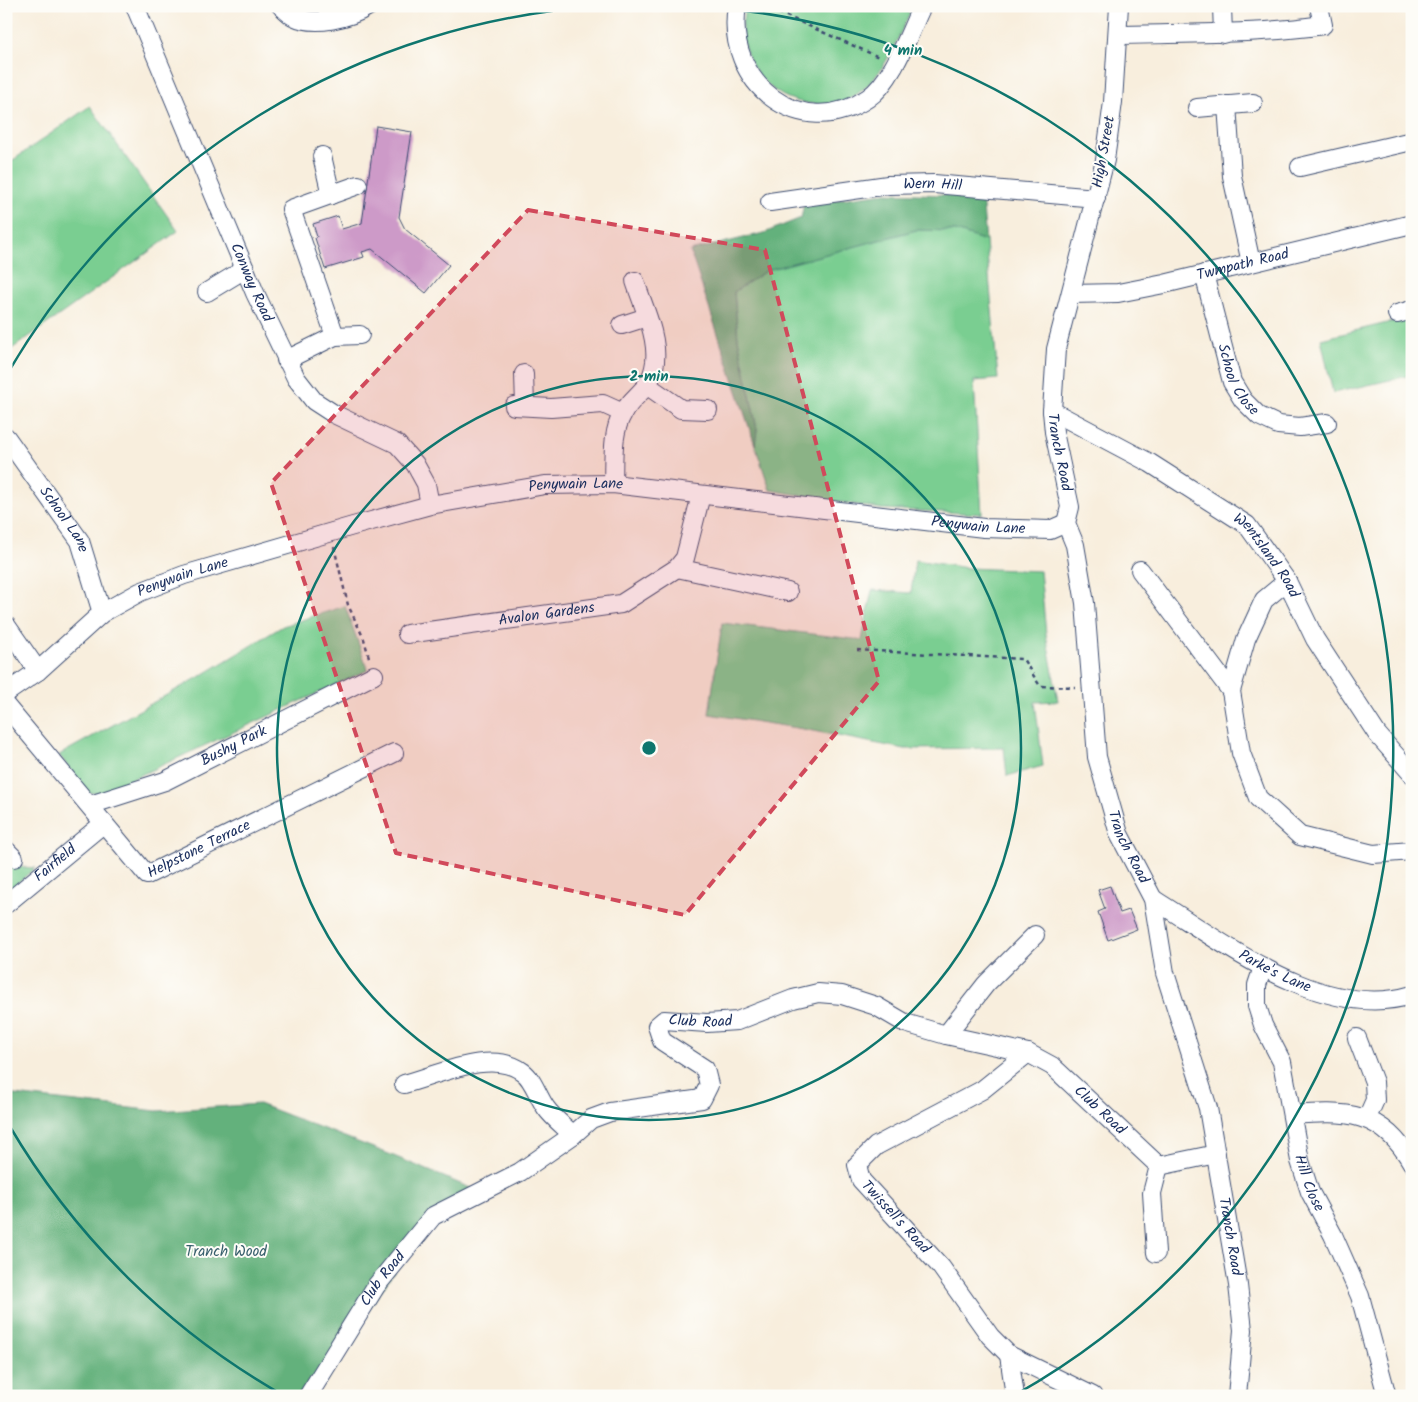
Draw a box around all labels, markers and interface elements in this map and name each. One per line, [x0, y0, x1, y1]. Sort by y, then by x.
text: 4 min [884, 39, 922, 63]
street label: High Street [1086, 114, 1122, 190]
street label: Wern Hill [903, 172, 963, 198]
street label: Conway Road [223, 239, 279, 327]
street label: Twmpath Road [1194, 242, 1292, 288]
street label: School Close [1211, 341, 1265, 422]
text: 2 min [629, 365, 669, 389]
street label: Tranch Road [1040, 412, 1078, 494]
street label: Penywain Lane [527, 472, 625, 500]
street label: School Lane [33, 481, 95, 556]
street label: Wentsland Road [1228, 507, 1306, 603]
street label: Penywain Lane [930, 510, 1026, 541]
street label: Penywain Lane [134, 551, 231, 604]
street label: Avalon Gardens [497, 596, 597, 633]
street label: Bushy Park [197, 719, 272, 773]
centre of rings [640, 739, 658, 757]
street label: Tranch Road [1101, 808, 1155, 889]
street label: Helpstone Terrace [143, 814, 255, 885]
street label: Fairfield [29, 838, 82, 888]
street label: Parke's Lane [1234, 944, 1315, 1000]
street label: Club Road [668, 1008, 734, 1035]
street label: Club Road [1068, 1080, 1131, 1141]
street label: Hill Close [1287, 1153, 1331, 1217]
street label: Twissell's Road [855, 1175, 936, 1260]
street label: Tranch Road [1211, 1196, 1248, 1278]
park label: Tranch Wood [185, 1240, 267, 1264]
street label: Club Road [354, 1246, 412, 1311]

